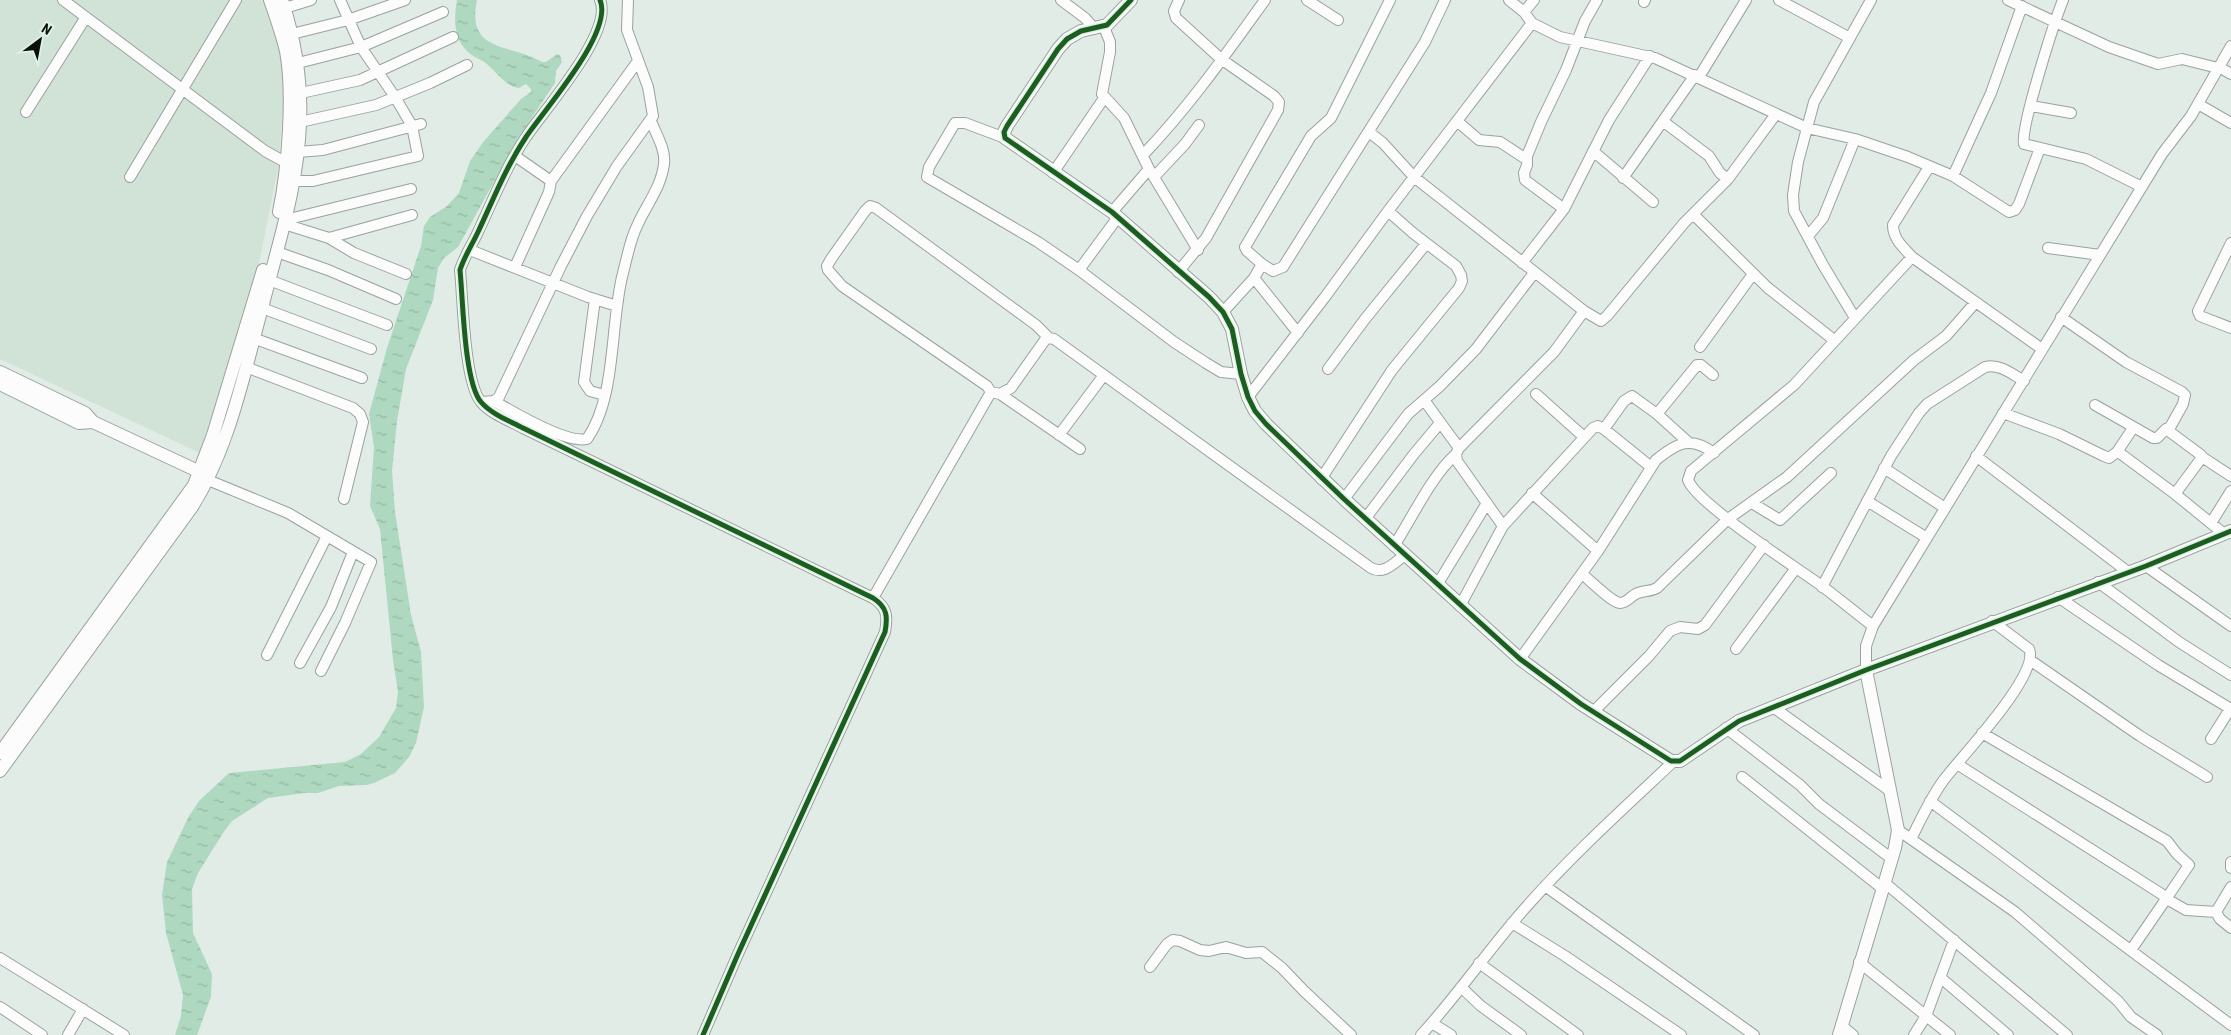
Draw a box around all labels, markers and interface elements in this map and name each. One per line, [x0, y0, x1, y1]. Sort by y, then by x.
north arrow [15, 15, 65, 65]
text: N [39, 20, 55, 38]

